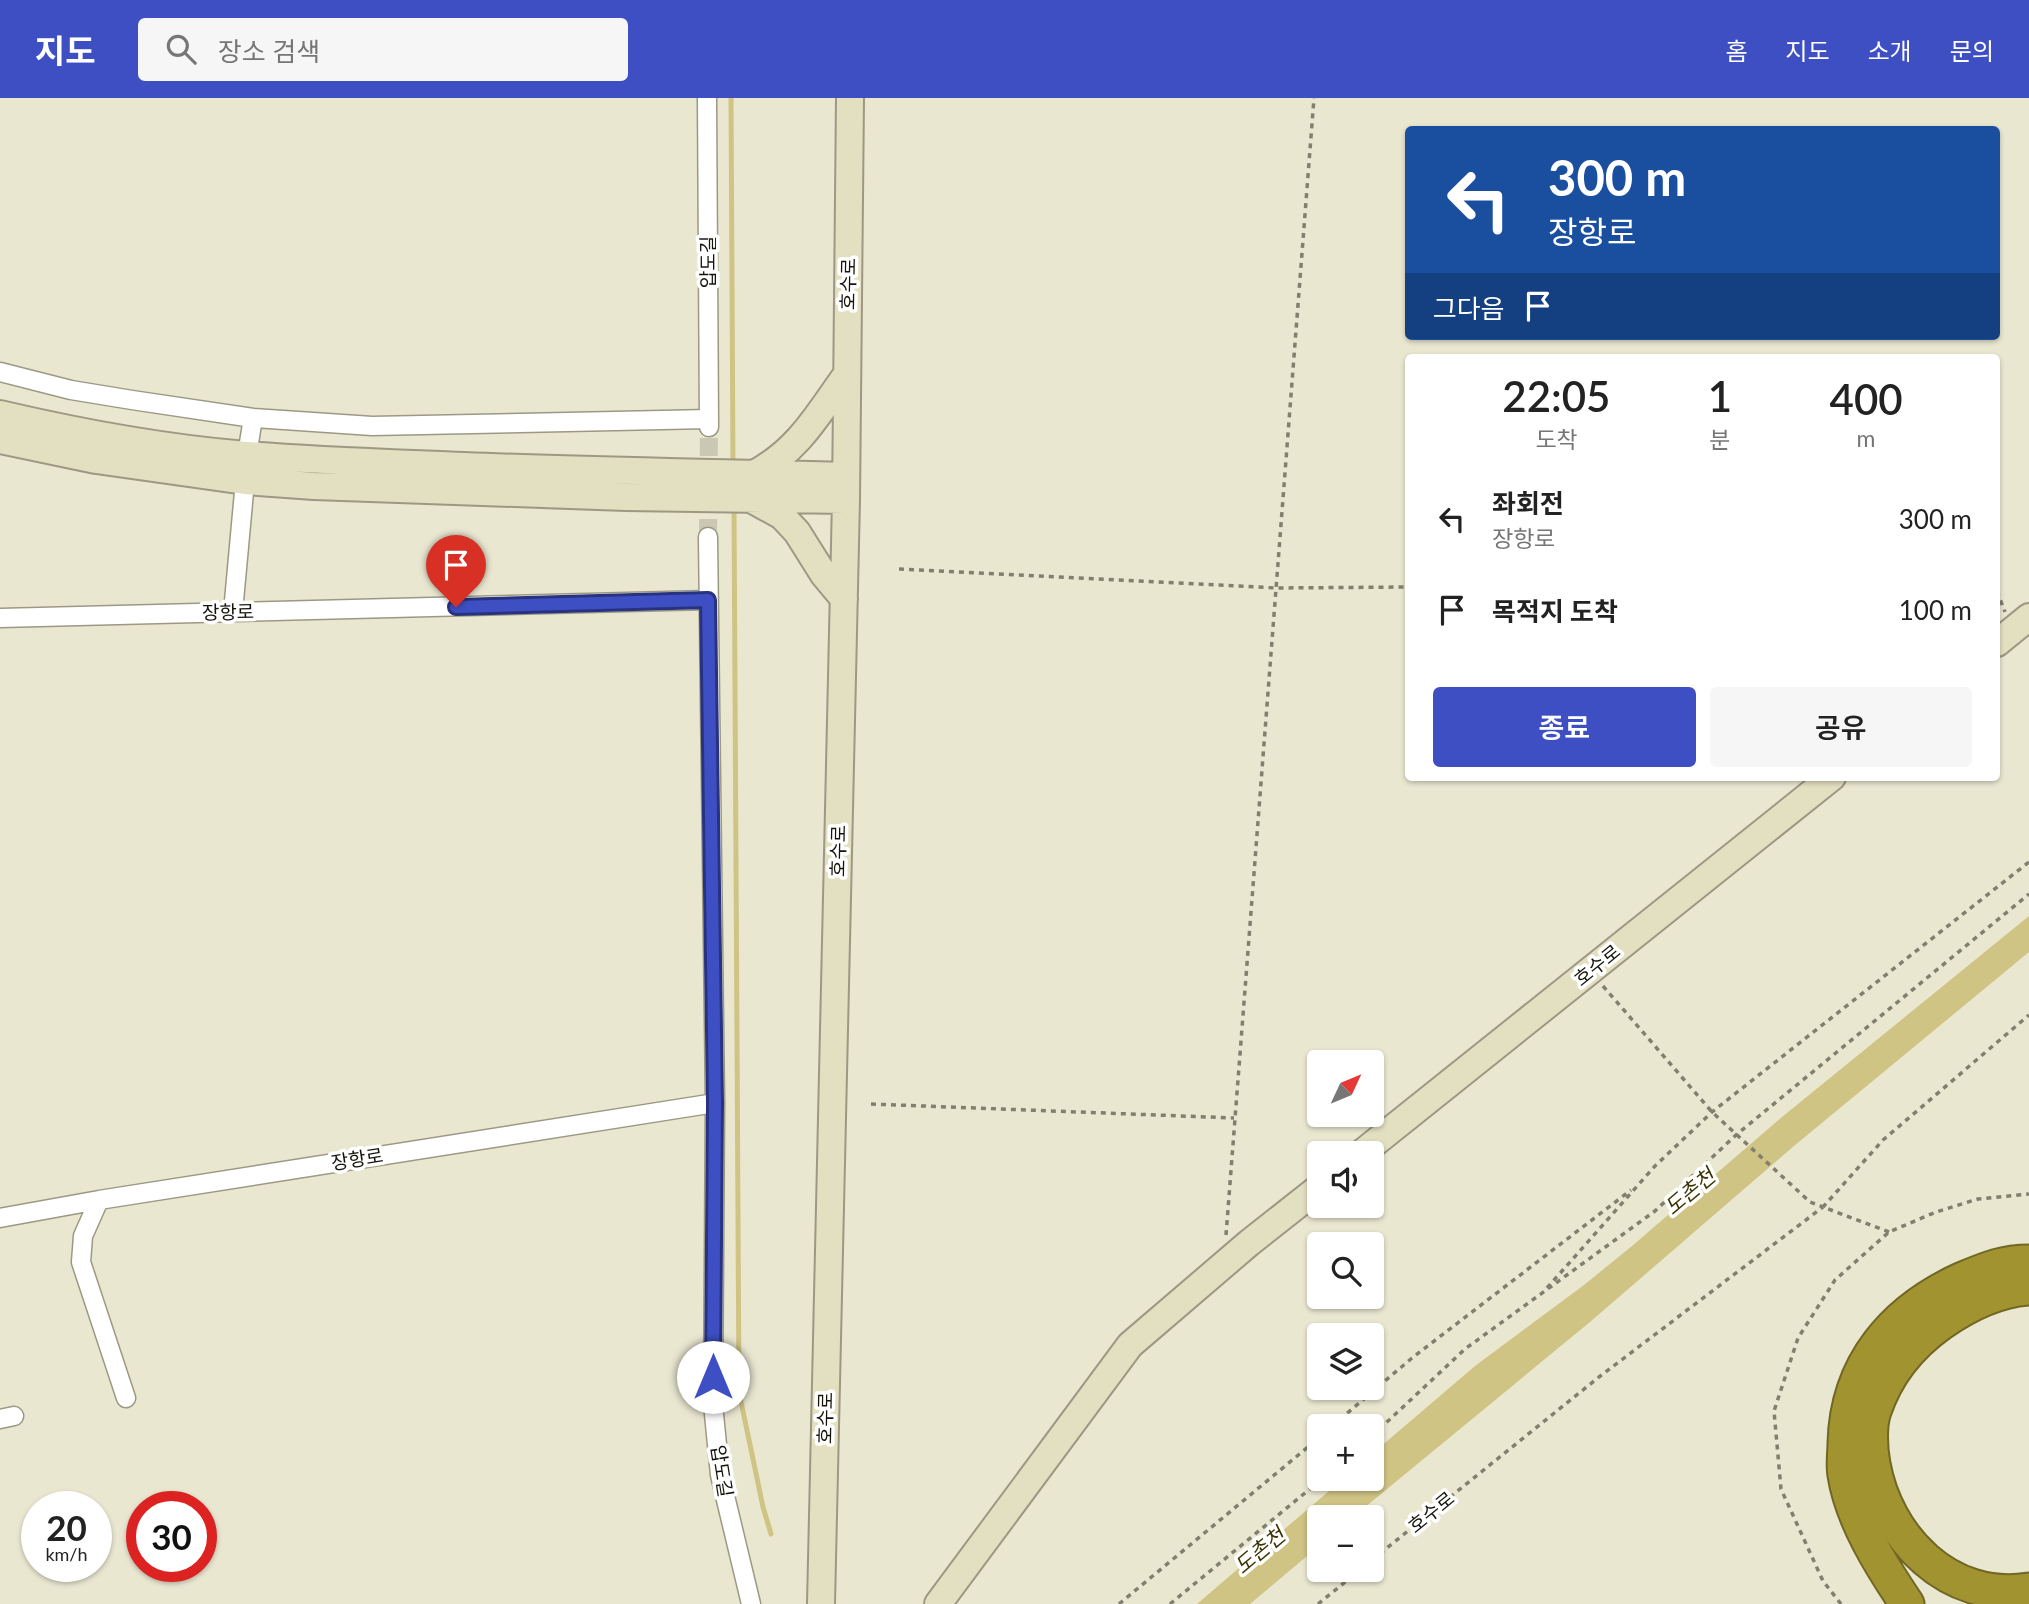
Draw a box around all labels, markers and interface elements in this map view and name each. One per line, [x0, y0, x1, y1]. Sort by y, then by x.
search box [138, 18, 628, 81]
text: 지도 [35, 30, 96, 70]
icon: search [162, 30, 200, 68]
text: 장소 검색 [218, 35, 320, 67]
text: 홈 [1725, 36, 1747, 65]
text: 지도 [1785, 36, 1830, 65]
text: 소개 [1868, 36, 1912, 65]
text: 문의 [1950, 36, 1994, 65]
text: 300 m [1548, 148, 1686, 206]
icon: left [1433, 154, 1524, 245]
text: 장항로 [1548, 212, 1636, 251]
street label: 압도길 [696, 236, 719, 288]
street label: 호수로 [836, 258, 859, 310]
icon: arrive [1519, 287, 1557, 325]
text: 그다음 [1433, 292, 1505, 324]
text: 22:05 [1502, 371, 1610, 421]
text: 1 [1708, 371, 1732, 421]
text: 400 [1830, 374, 1903, 424]
text: m [1857, 424, 1876, 452]
text: 도착 [1535, 425, 1578, 453]
text: 분 [1709, 425, 1731, 453]
text: 좌회전 [1492, 487, 1564, 519]
icon: left [1433, 500, 1471, 538]
text: 300 m [1899, 503, 1972, 535]
text: 장항로 [1492, 524, 1555, 552]
pin [426, 535, 486, 607]
icon: arrive [437, 546, 475, 584]
icon: arrive [1433, 591, 1471, 629]
text: 100 m [1899, 594, 1972, 626]
text: 목적지 도착 [1492, 595, 1618, 627]
street label: 장항로 [202, 600, 254, 623]
button: 종료 [1433, 687, 1696, 767]
button: 공유 [1710, 687, 1972, 767]
street label: 호수로 [826, 825, 849, 877]
street label: 호수로 [1569, 939, 1624, 990]
north arrow [1307, 1050, 1384, 1127]
map controls [1307, 1050, 1384, 1582]
button: sound [1307, 1141, 1384, 1218]
street label: 장항로 [329, 1143, 385, 1174]
water label: 도촌천 [1659, 1161, 1721, 1219]
button: search [1307, 1232, 1384, 1309]
button: layers [1307, 1323, 1384, 1400]
position arrow [676, 1340, 750, 1414]
street label: 호수로 [813, 1392, 836, 1444]
button: + [1307, 1414, 1384, 1491]
street label: 압도길 [707, 1443, 738, 1499]
street label: 호수로 [1403, 1486, 1458, 1537]
speed limit sign: 30 [126, 1491, 217, 1582]
button: − [1307, 1505, 1384, 1582]
text: 20 [46, 1506, 87, 1548]
water label: 도촌천 [1229, 1520, 1291, 1578]
text: km/h [45, 1543, 88, 1565]

